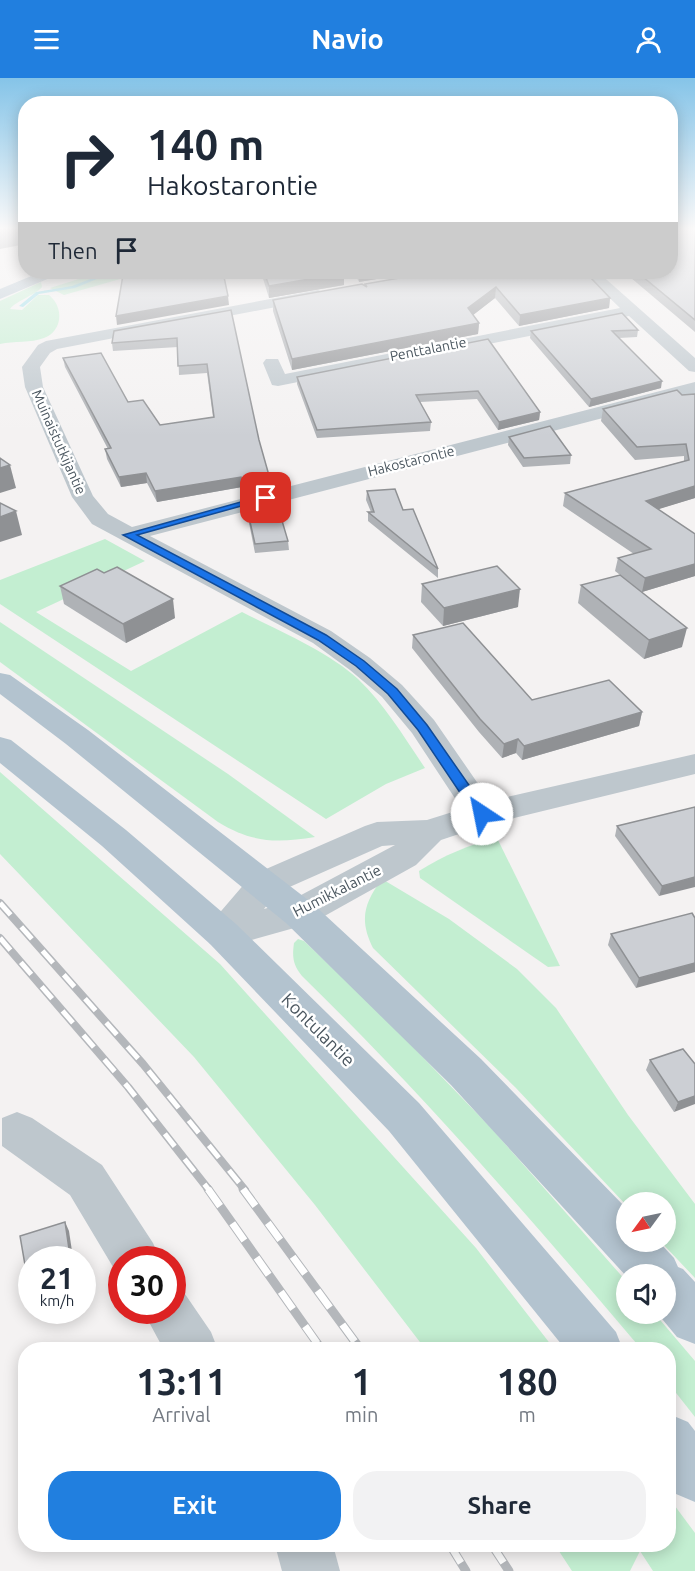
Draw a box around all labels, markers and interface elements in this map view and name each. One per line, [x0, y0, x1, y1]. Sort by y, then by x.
icon: menu [30, 23, 63, 56]
icon: person [632, 23, 665, 56]
text: Navio [311, 24, 384, 54]
icon: right [48, 120, 126, 198]
text: 140 m [147, 121, 264, 168]
text: Hakostarontie [147, 170, 318, 200]
icon: arrive [110, 234, 143, 267]
text: Then [48, 238, 98, 263]
street label: Penttalantie [388, 334, 468, 364]
street label: Muinaistutkijantie [29, 387, 89, 497]
street label: Hakostarontie [366, 442, 456, 480]
pin [240, 472, 291, 523]
icon: arrive [249, 481, 282, 514]
position arrow [450, 782, 514, 846]
street label: Humikkalantie [290, 861, 384, 920]
street label: Kontulantie [278, 989, 359, 1070]
north arrow [616, 1192, 676, 1252]
map controls [616, 1192, 676, 1324]
speed limit sign: 30 [108, 1246, 186, 1324]
text: 21 [40, 1261, 74, 1295]
button: sound [616, 1264, 676, 1324]
text: km/h [40, 1292, 74, 1309]
text: 13:11 [136, 1361, 226, 1402]
text: 1 [351, 1361, 372, 1402]
text: 180 [497, 1361, 558, 1402]
text: Arrival [152, 1403, 211, 1426]
text: min [345, 1403, 378, 1426]
text: m [519, 1403, 536, 1426]
button: Exit [48, 1471, 341, 1540]
button: Share [353, 1471, 646, 1540]

